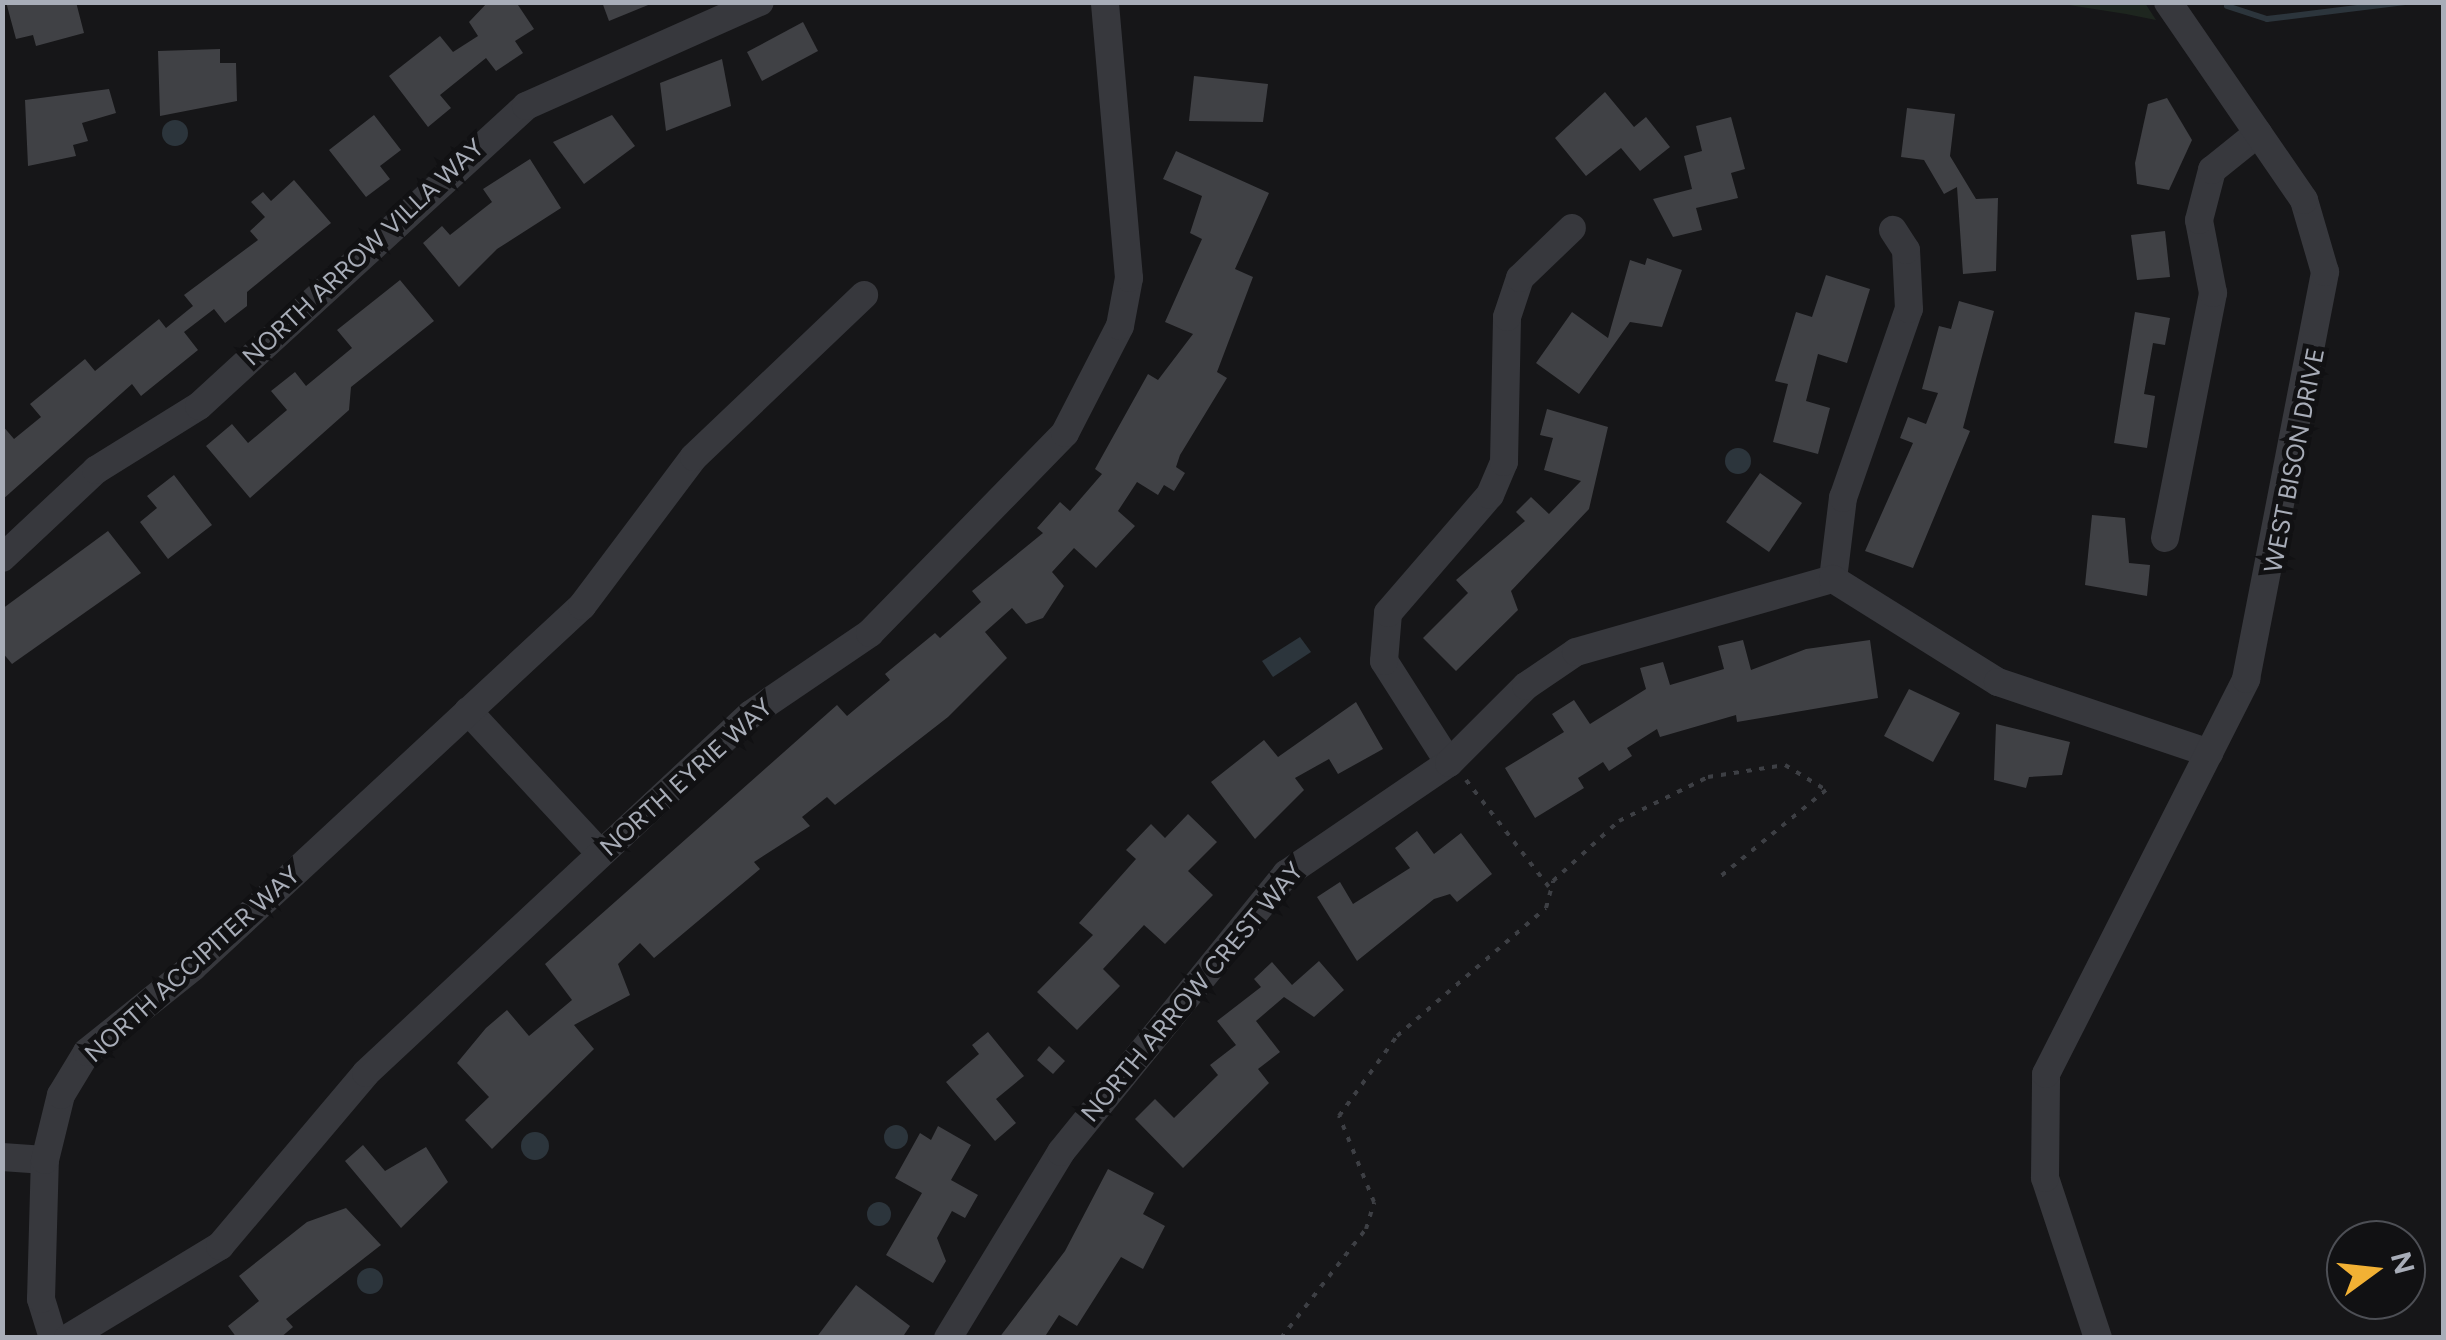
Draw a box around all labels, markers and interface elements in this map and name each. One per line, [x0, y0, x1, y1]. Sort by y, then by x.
street label: NORTH ARROW VILLA WAY [236, 132, 490, 372]
street label: WEST BISON DRIVE [2258, 345, 2330, 575]
street label: NORTH EYRIE WAY [594, 692, 778, 862]
street label: NORTH ARROW CREST WAY [1075, 856, 1309, 1128]
street label: NORTH ACCIPITER WAY [78, 860, 306, 1068]
north arrow [2326, 1220, 2426, 1320]
text: N [2384, 1248, 2422, 1278]

